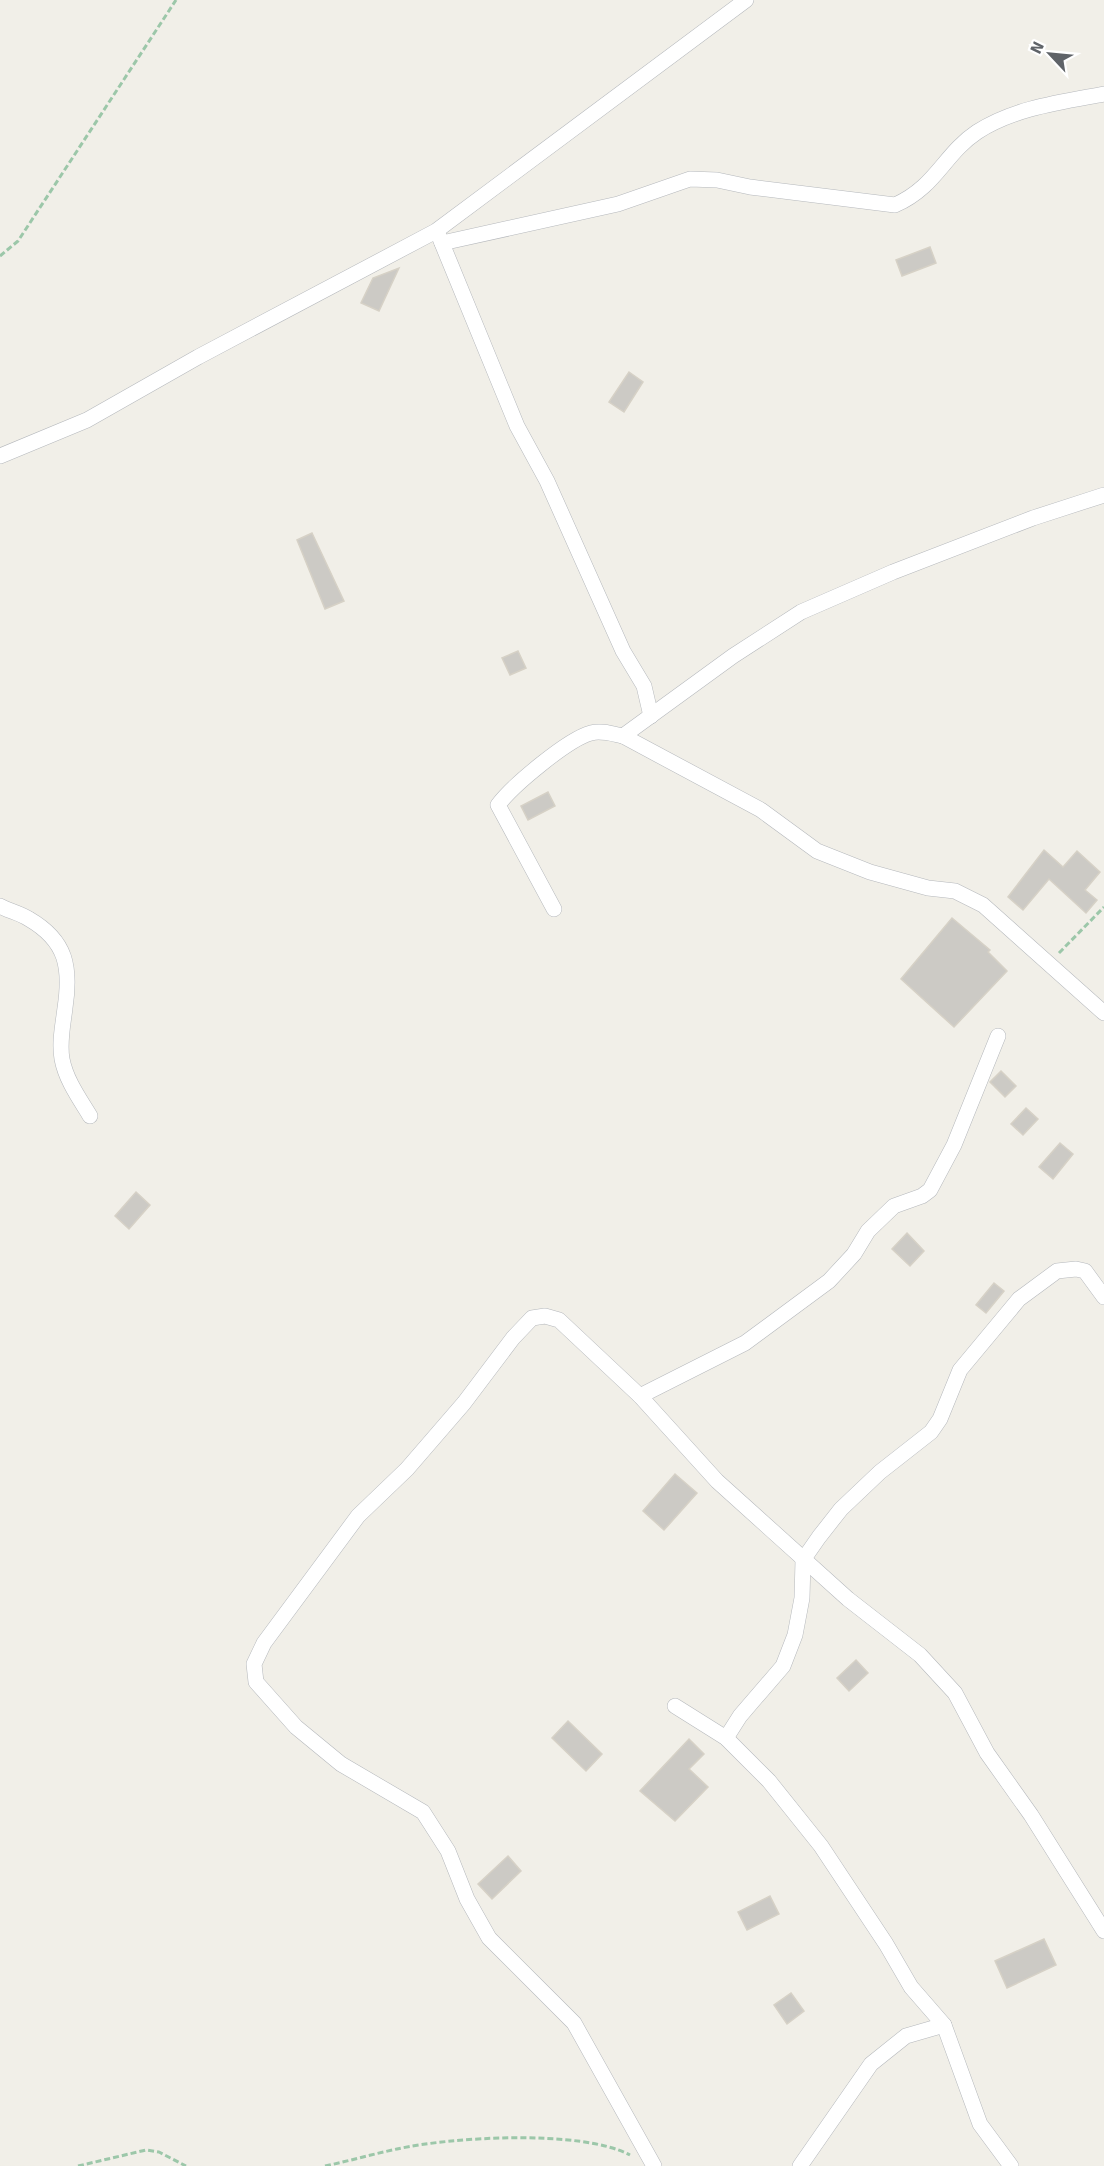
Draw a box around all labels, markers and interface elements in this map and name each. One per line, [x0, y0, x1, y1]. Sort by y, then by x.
north arrow [1020, 24, 1080, 84]
text: N [1026, 38, 1049, 57]

